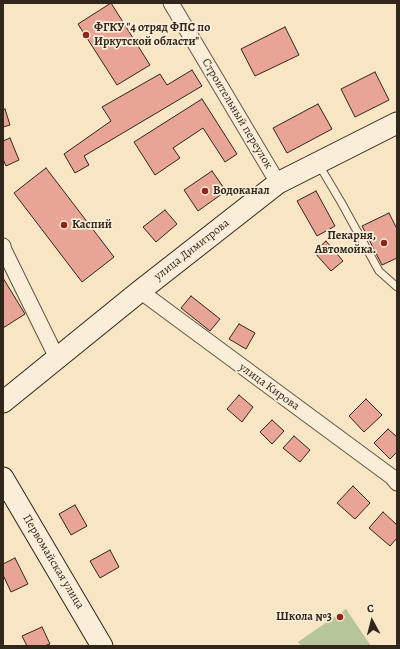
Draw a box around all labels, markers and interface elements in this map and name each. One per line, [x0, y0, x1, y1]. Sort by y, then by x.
place label: ФГКУ "4 отряд ФПС по Иркутской области" [94, 21, 210, 49]
marker: ФГКУ "4 отряд ФПС по Иркутской области" [81, 30, 91, 40]
street label: Строительный переулок [198, 56, 276, 172]
place label: Водоканал [213, 184, 270, 198]
marker: Водоканал [200, 186, 210, 196]
street label: улица Димитрова [151, 216, 233, 284]
place label: Каспий [72, 218, 112, 232]
marker: Каспий [59, 220, 69, 230]
place label: Пекарня, Автомойка. [315, 229, 376, 257]
marker: Пекарня, Автомойка. [379, 238, 389, 248]
street label: улица Кирова [236, 360, 302, 414]
street label: Первомайская улица [19, 512, 87, 612]
north arrow [352, 601, 392, 641]
text: С [366, 601, 375, 616]
place label: Школа №3 [276, 610, 332, 624]
marker: Школа №3 [335, 612, 345, 622]

